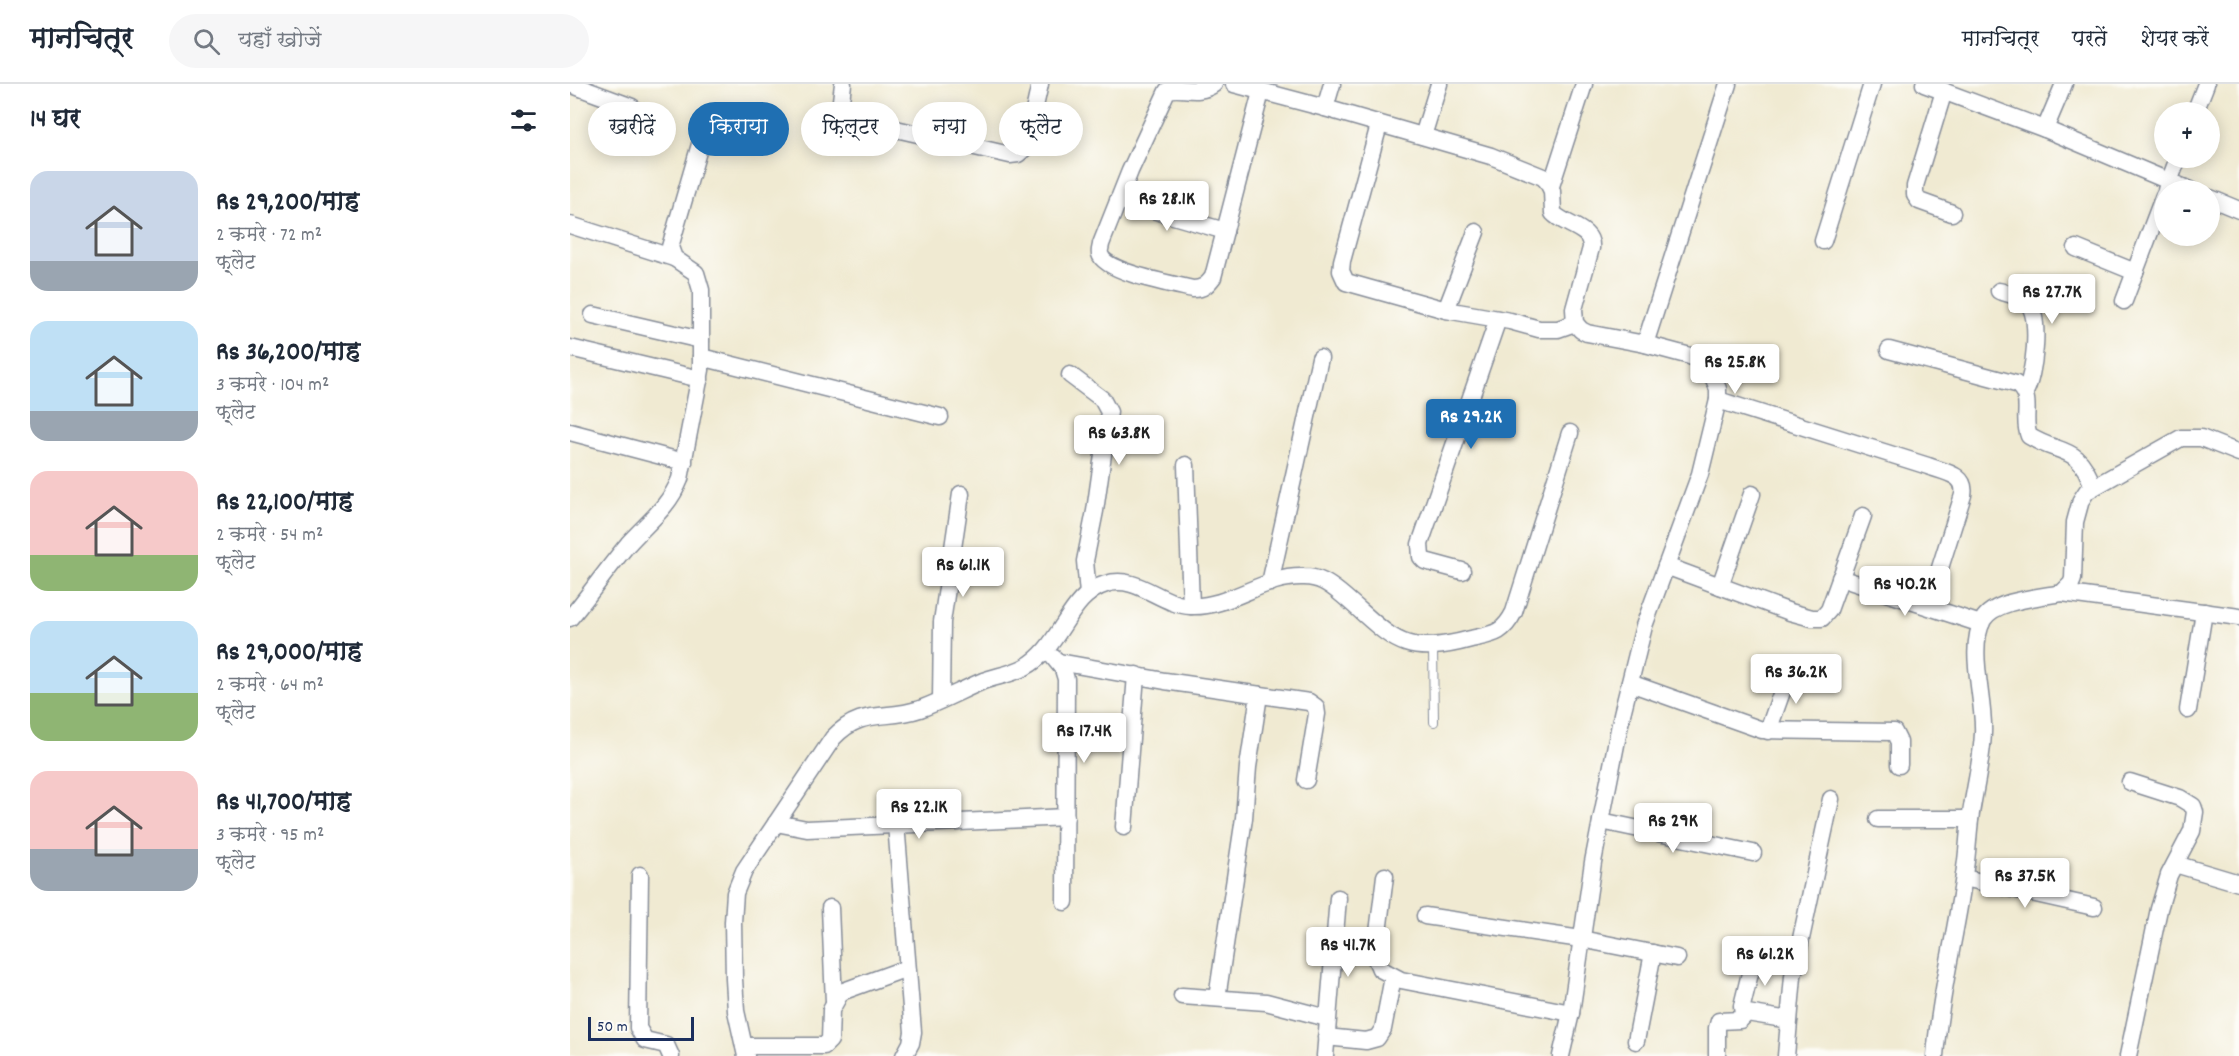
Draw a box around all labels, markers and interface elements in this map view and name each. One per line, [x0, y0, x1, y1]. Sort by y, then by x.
search box [169, 14, 589, 68]
text: मानचित्र [30, 21, 133, 61]
icon: search [190, 25, 223, 58]
text: यहाँ खोजें [238, 26, 321, 57]
text: मानचित्र [1962, 26, 2039, 56]
text: परतें [2072, 26, 2107, 56]
text: शेयर करें [2140, 26, 2209, 56]
text: 14 घर [30, 102, 80, 139]
chip: खरीदें [588, 102, 676, 156]
chip: किराया [688, 102, 789, 156]
chip: फ़िल्टर [801, 102, 900, 156]
chip: नया [912, 102, 987, 156]
chip: फ़्लैट [999, 102, 1083, 156]
map controls [2154, 102, 2220, 246]
button: + [2154, 102, 2220, 168]
icon: filters [507, 104, 540, 137]
button: − [2154, 180, 2220, 246]
pin: Rs 28.1K [1105, 181, 1229, 232]
text: Rs 29,200/माह [216, 185, 359, 222]
text: Rs 28.1K [1139, 186, 1195, 214]
icon: home [78, 195, 150, 267]
text: 2 कमरे · 72 m² [216, 222, 322, 250]
text: फ़्लैट [216, 250, 256, 278]
pin: Rs 27.7K [1990, 274, 2114, 325]
text: Rs 27.7K [2022, 279, 2082, 307]
text: Rs 36,200/माह [216, 335, 360, 372]
pin: Rs 25.8K [1673, 344, 1797, 395]
icon: home [78, 345, 150, 417]
text: Rs 25.8K [1704, 349, 1766, 377]
text: 3 कमरे · 104 m² [216, 372, 329, 400]
pin: Rs 29.2K [1409, 399, 1533, 450]
text: फ़्लैट [216, 400, 256, 428]
text: Rs 29.2K [1440, 404, 1502, 432]
pin: Rs 63.8K [1057, 415, 1181, 466]
text: Rs 63.8K [1088, 420, 1150, 448]
text: Rs 22,100/माह [216, 485, 353, 522]
icon: home [78, 495, 150, 567]
text: 2 कमरे · 54 m² [216, 522, 323, 550]
pin: Rs 61.1K [901, 547, 1025, 598]
text: फ़्लैट [216, 550, 256, 578]
text: Rs 61.1K [936, 552, 990, 580]
pin: Rs 40.2K [1843, 566, 1967, 617]
text: Rs 40.2K [1873, 571, 1937, 599]
text: Rs 29,000/माह [216, 635, 362, 672]
icon: home [78, 645, 150, 717]
pin: Rs 36.2K [1734, 654, 1858, 705]
text: Rs 36.2K [1765, 659, 1827, 687]
text: 2 कमरे · 64 m² [216, 672, 324, 700]
text: फ़्लैट [216, 700, 256, 728]
pin: Rs 17.4K [1022, 713, 1146, 764]
text: Rs 17.4K [1056, 718, 1112, 746]
text: Rs 41,700/माह [216, 785, 351, 822]
pin: Rs 22.1K [857, 789, 981, 840]
text: Rs 22.1K [890, 794, 948, 822]
icon: home [78, 795, 150, 867]
pin: Rs 29K [1624, 803, 1722, 854]
text: Rs 29K [1648, 808, 1698, 836]
text: 3 कमरे · 95 m² [216, 822, 324, 850]
text: फ़्लैट [216, 850, 256, 878]
pin: Rs 37.5K [1963, 858, 2087, 909]
text: Rs 37.5K [1994, 863, 2056, 891]
pin: Rs 41.7K [1286, 927, 1410, 978]
text: Rs 41.7K [1320, 932, 1376, 960]
pin: Rs 61.2K [1703, 936, 1827, 987]
text: Rs 61.2K [1736, 941, 1794, 969]
scale bar [588, 1014, 694, 1042]
text: 50 m [597, 1016, 628, 1039]

